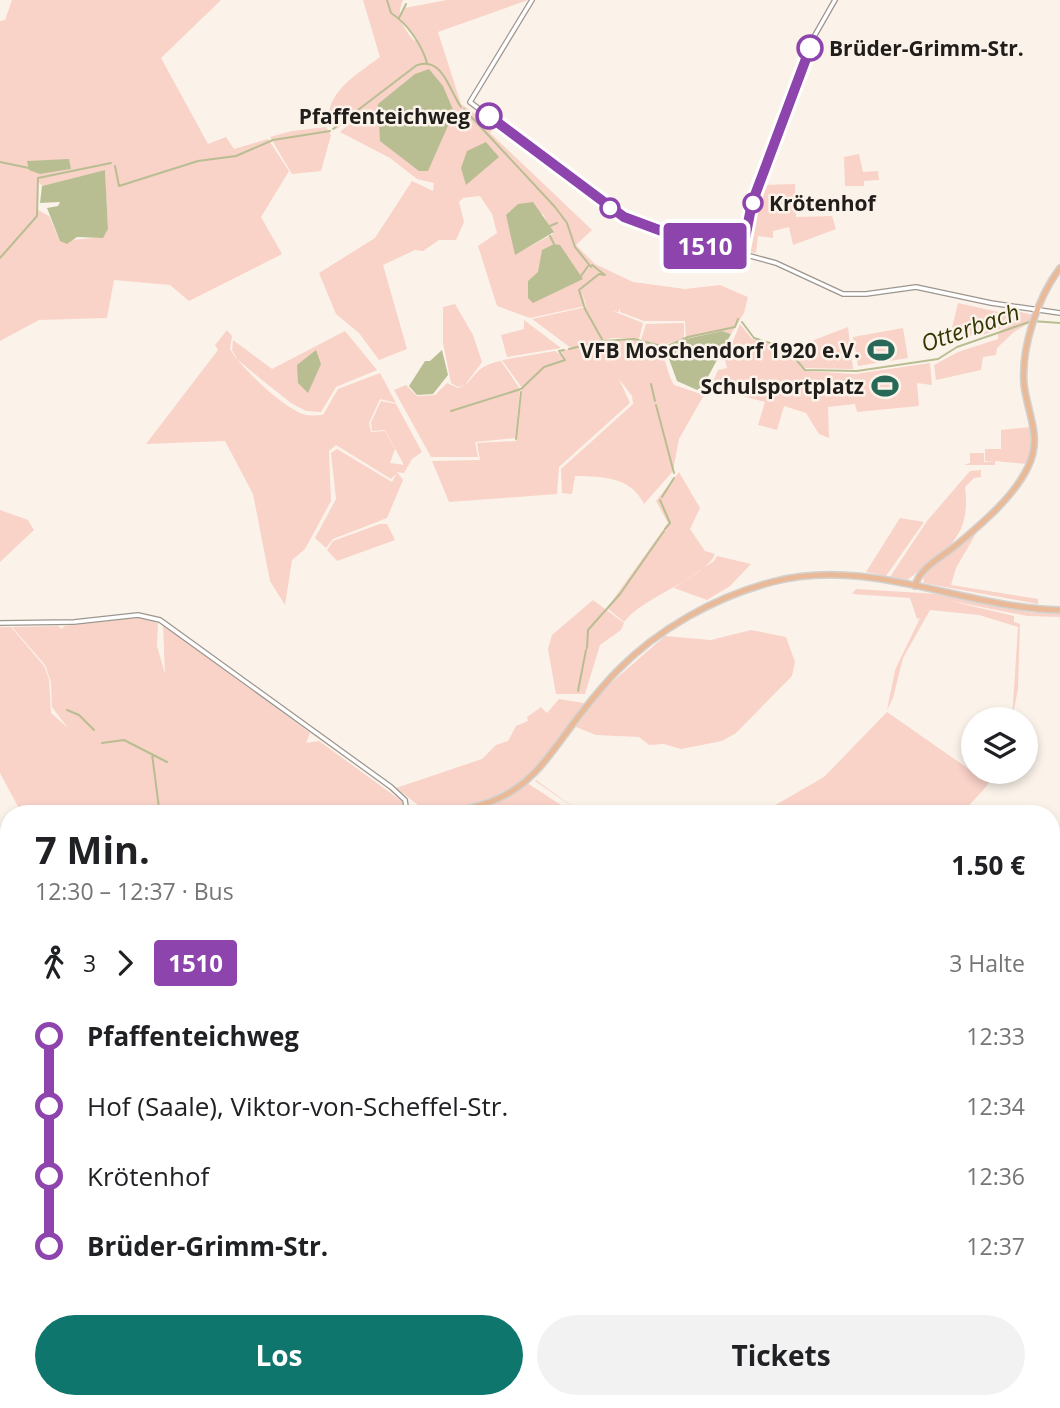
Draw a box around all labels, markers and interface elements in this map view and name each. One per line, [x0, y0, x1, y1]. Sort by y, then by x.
place label: Brüder-Grimm-Str. [829, 34, 1024, 62]
marker: Brüder-Grimm-Str. [797, 35, 823, 61]
place label: Pfaffenteichweg [299, 102, 470, 130]
marker: Pfaffenteichweg [476, 103, 502, 129]
place label: Krötenhof [769, 189, 878, 217]
marker: Krötenhof [743, 193, 763, 213]
unlabelled marker [600, 198, 620, 218]
line badge: 1510 [656, 223, 754, 269]
text: 1510 [678, 229, 732, 262]
water label: Otterbach [916, 295, 1024, 359]
sports icon: VFB Moschendorf 1920 e.V. [866, 335, 896, 365]
place label: VFB Moschendorf 1920 e.V. [580, 336, 860, 364]
sports icon: Schulsportplatz [870, 371, 900, 401]
place label: Schulsportplatz [701, 372, 864, 400]
map controls [961, 707, 1038, 784]
button: layers [961, 707, 1038, 784]
text: 7 Min. [35, 823, 150, 875]
text: 1.50 € [951, 847, 1025, 883]
text: 12:30 – 12:37 · Bus [35, 875, 234, 907]
icon: walk [35, 944, 73, 982]
icon: forward [106, 944, 144, 982]
text: 1510 [168, 946, 223, 979]
text: 3 [83, 947, 96, 979]
text: 3 Halte [949, 947, 1025, 979]
text: Pfaffenteichweg [87, 1018, 299, 1054]
text: 12:33 [966, 1020, 1025, 1052]
text: Hof (Saale), Viktor-von-Scheffel-Str. [87, 1088, 508, 1124]
text: 12:34 [966, 1090, 1025, 1122]
text: Krötenhof [87, 1158, 209, 1194]
text: 12:36 [966, 1160, 1025, 1192]
text: Brüder-Grimm-Str. [87, 1228, 328, 1264]
text: 12:37 [966, 1230, 1025, 1262]
button: Los [35, 1315, 523, 1395]
button: Tickets [537, 1315, 1025, 1395]

